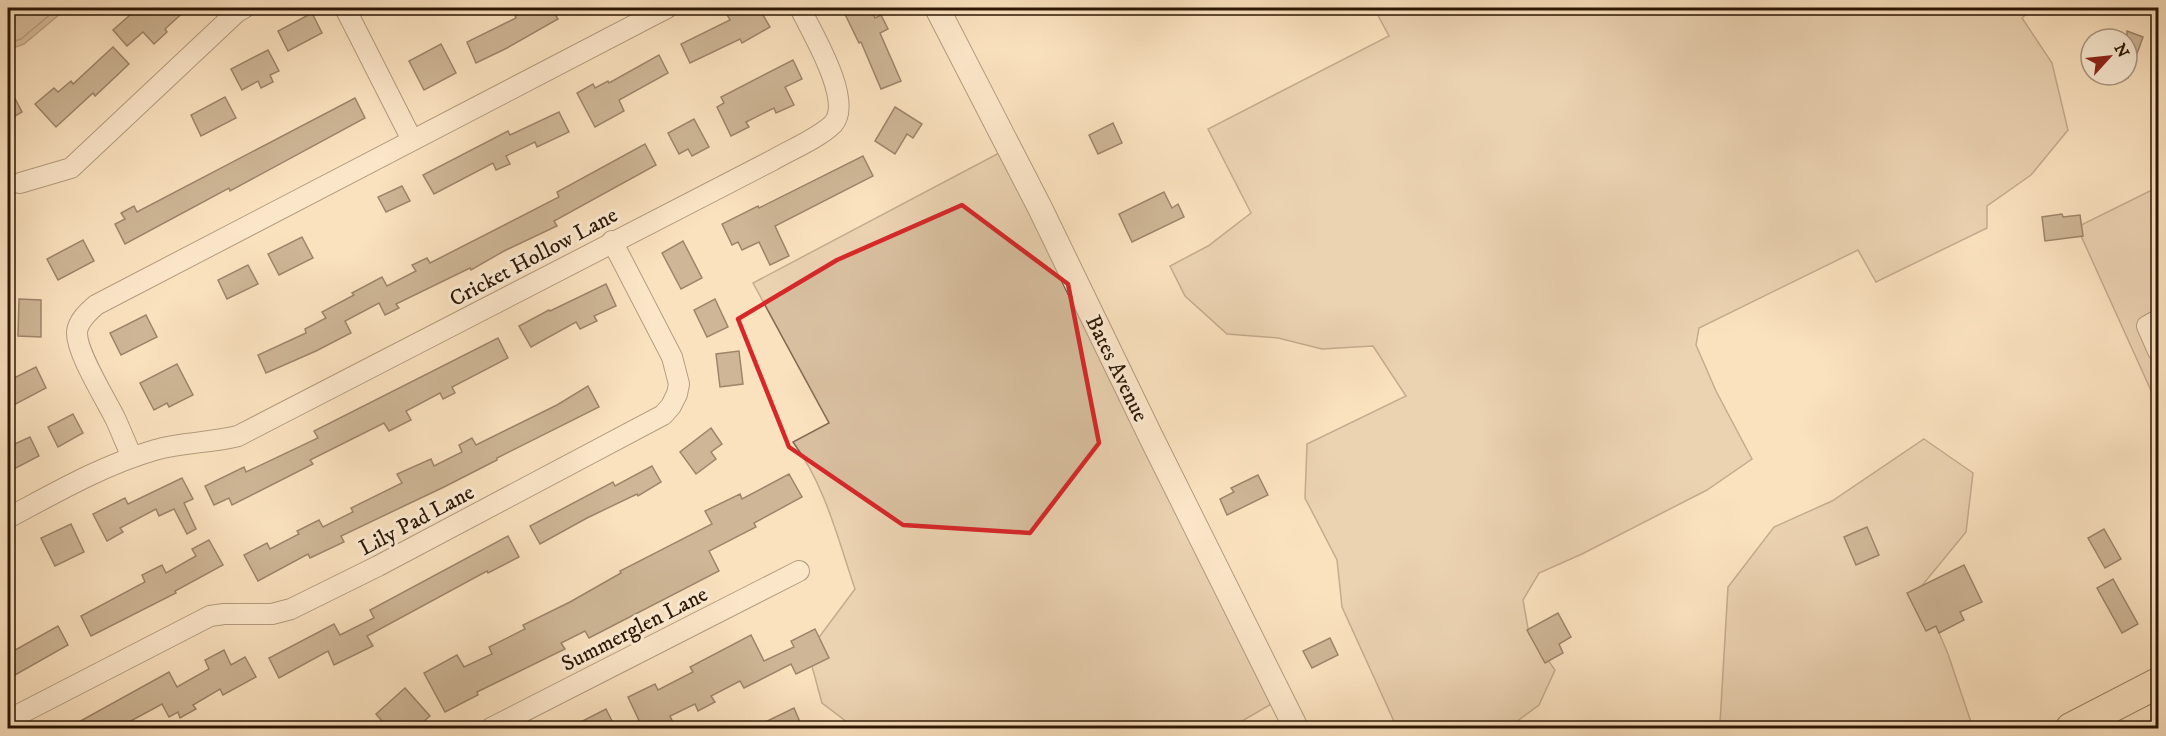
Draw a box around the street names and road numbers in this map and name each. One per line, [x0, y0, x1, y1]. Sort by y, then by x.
street label: Cricket Hollow Lane [445, 202, 622, 313]
street label: Bates Avenue [1079, 311, 1154, 426]
street label: Lily Pad Lane [354, 479, 479, 562]
street label: Summerglen Lane [557, 581, 712, 678]

